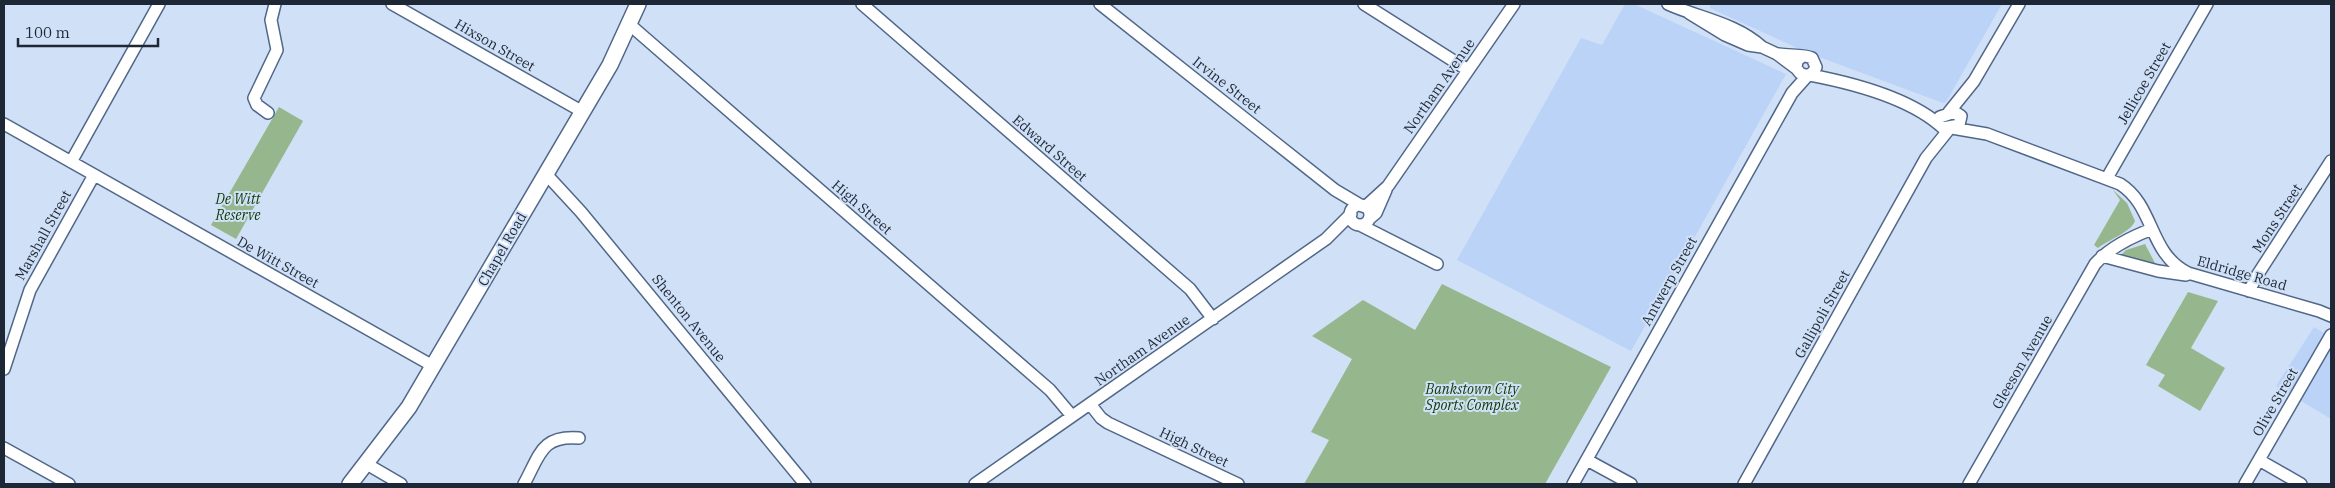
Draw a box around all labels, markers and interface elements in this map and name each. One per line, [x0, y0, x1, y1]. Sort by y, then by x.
scale bar [18, 15, 158, 47]
street label: Hixson Street [452, 15, 538, 75]
text: 100 m [25, 23, 70, 42]
street label: Northam Avenue [1399, 35, 1479, 137]
street label: Jellicoe Street [2113, 39, 2175, 127]
street label: Irvine Street [1189, 53, 1265, 117]
street label: Edward Street [1009, 111, 1091, 185]
street label: High Street [828, 176, 896, 238]
street label: Mons Street [2248, 180, 2306, 256]
street label: Marshall Street [11, 187, 75, 283]
park label: De Witt Reserve [214, 190, 261, 224]
street label: Chapel Road [474, 208, 531, 289]
street label: De Witt Street [234, 232, 322, 292]
street label: Antwerp Street [1637, 233, 1701, 329]
street label: Eldridge Road [2195, 252, 2289, 295]
street label: Gallipoli Street [1790, 267, 1854, 361]
street label: Shenton Avenue [648, 270, 730, 366]
street label: Northam Avenue [1091, 310, 1193, 390]
street label: Gleeson Avenue [1988, 312, 2056, 412]
street label: Olive Street [2248, 365, 2302, 439]
park label: Bankstown City Sports Complex [1424, 380, 1520, 414]
street label: High Street [1157, 423, 1232, 471]

